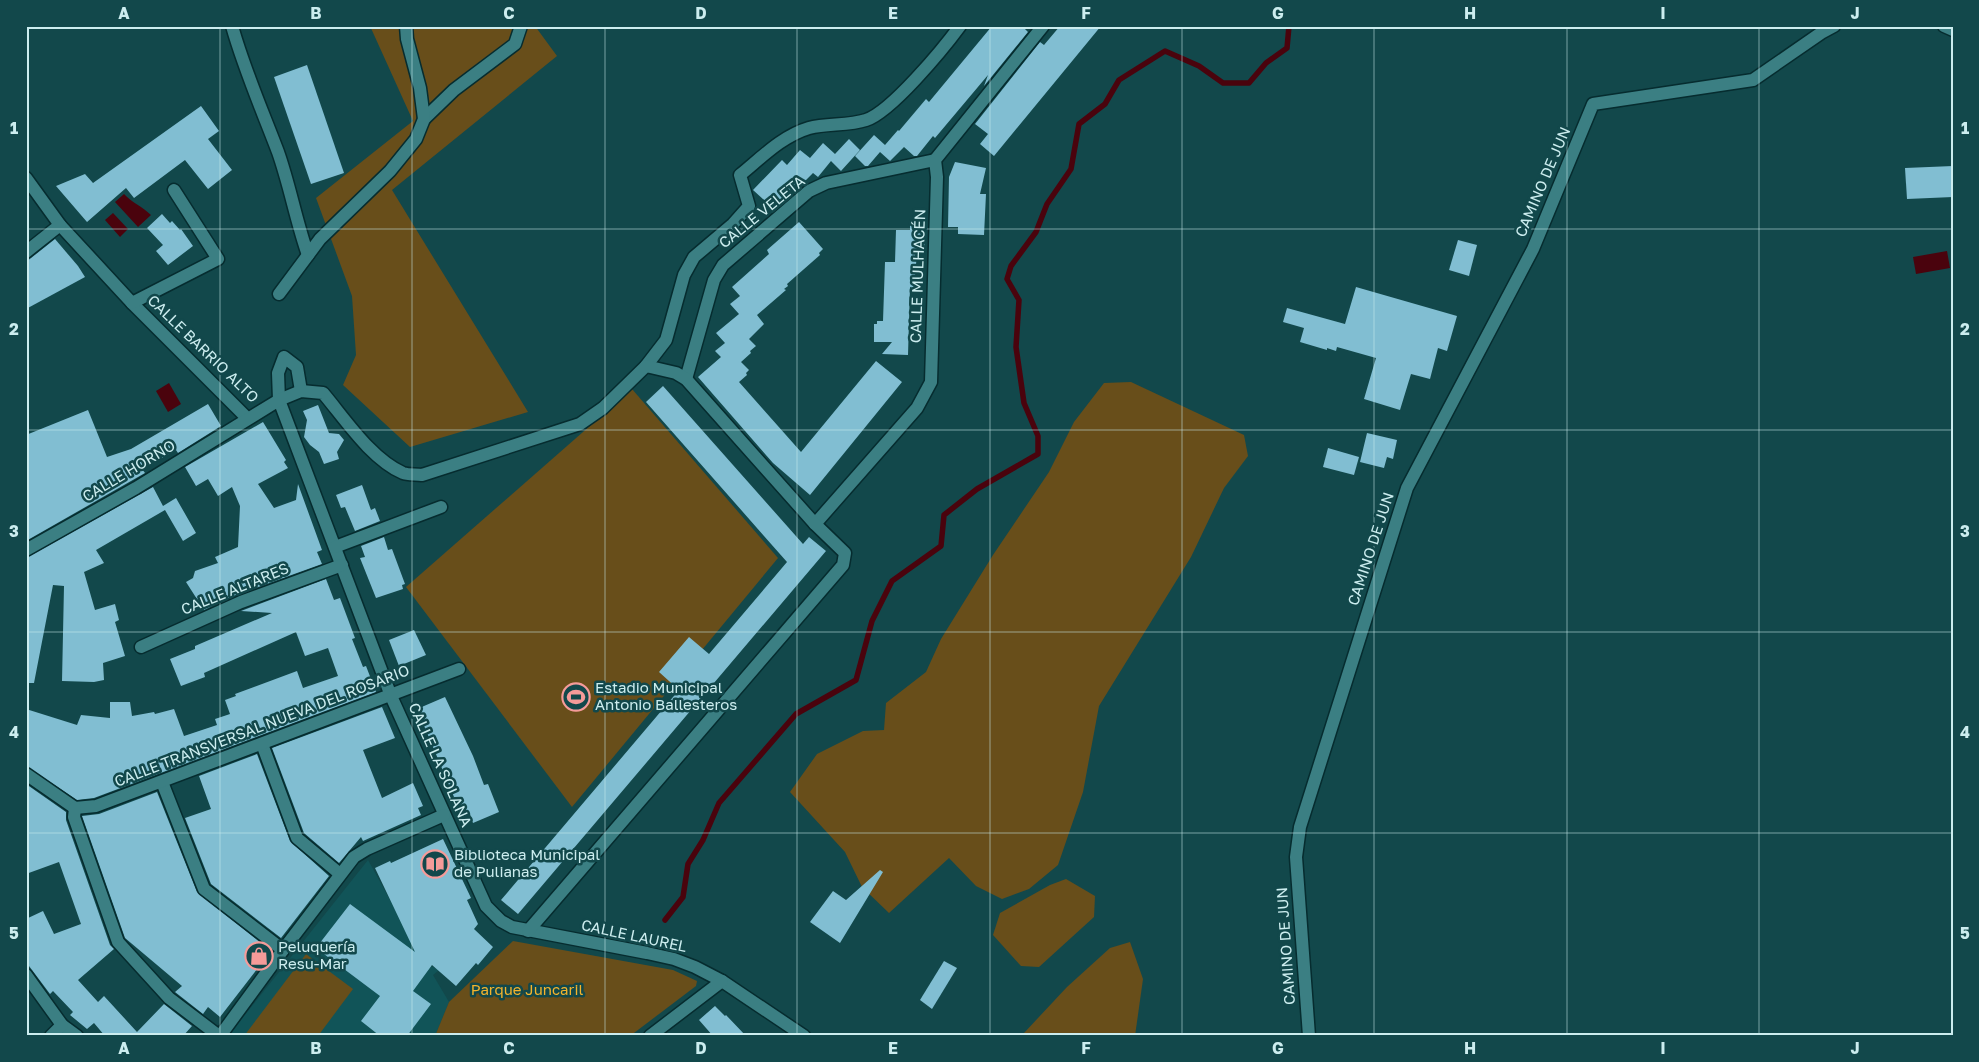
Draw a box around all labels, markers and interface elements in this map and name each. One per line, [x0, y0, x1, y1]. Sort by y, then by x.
text: A [118, 3, 130, 23]
text: B [310, 3, 322, 23]
text: C [503, 3, 515, 23]
text: D [695, 3, 707, 23]
text: E [888, 3, 898, 23]
text: F [1081, 3, 1091, 23]
text: G [1272, 3, 1284, 23]
text: H [1464, 3, 1476, 23]
text: I [1660, 3, 1666, 23]
text: J [1850, 3, 1860, 23]
text: 1 [10, 118, 18, 138]
text: 1 [1961, 118, 1969, 138]
street label: CAMINO DE JUN [1511, 124, 1573, 239]
street label: CALLE VELETA [715, 171, 808, 251]
street label: CALLE MULHACÉN [906, 209, 928, 343]
street label: CALLE BARRIO ALTO [144, 291, 263, 406]
text: 2 [9, 319, 19, 339]
text: 2 [1960, 319, 1970, 339]
street label: CALLE HORNO [79, 435, 178, 505]
street label: CAMINO DE JUN [1343, 490, 1397, 608]
text: 3 [9, 521, 19, 541]
text: 3 [1960, 521, 1970, 541]
street label: CALLE ALTARES [178, 558, 291, 618]
street label: CALLE TRANSVERSAL NUEVA DEL ROSARIO [112, 660, 412, 790]
place label: Estadio Municipal Antonio Ballesteros [595, 678, 737, 713]
sports icon: Estadio Municipal Antonio Ballesteros [561, 682, 591, 712]
street label: CALLE LA SOLANA [405, 700, 476, 829]
text: 4 [9, 722, 19, 742]
text: 4 [1960, 722, 1970, 742]
place label: Biblioteca Municipal de Pulianas [454, 845, 600, 880]
library icon: Biblioteca Municipal de Pulianas [420, 849, 450, 879]
street label: CAMINO DE JUN [1272, 887, 1298, 1005]
street label: CALLE LAUREL [580, 915, 689, 955]
text: 5 [9, 923, 19, 943]
text: 5 [1960, 923, 1970, 943]
place label: Peluquería Resu-Mar [278, 937, 356, 972]
shop icon: Peluquería Resu-Mar [244, 941, 274, 971]
park label: Parque Juncaril [471, 980, 583, 998]
text: A [118, 1038, 130, 1058]
text: B [310, 1038, 322, 1058]
text: C [503, 1038, 515, 1058]
text: D [695, 1038, 707, 1058]
text: E [888, 1038, 898, 1058]
text: F [1081, 1038, 1091, 1058]
text: G [1272, 1038, 1284, 1058]
text: H [1464, 1038, 1476, 1058]
text: I [1660, 1038, 1666, 1058]
text: J [1850, 1038, 1860, 1058]

